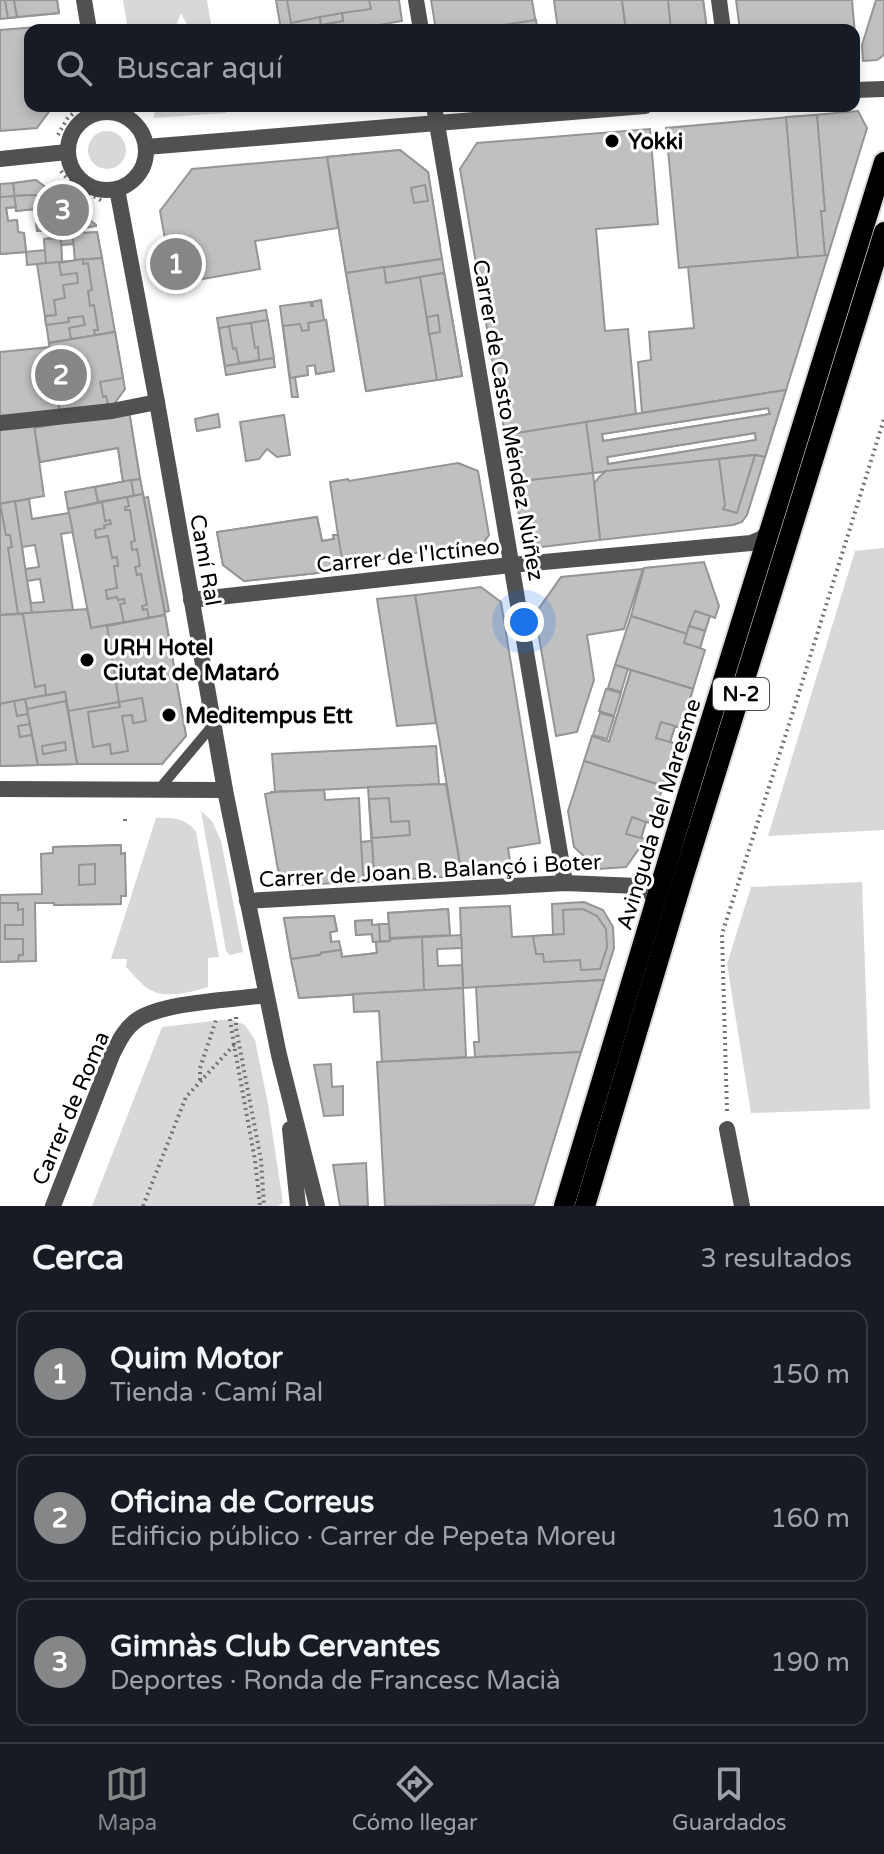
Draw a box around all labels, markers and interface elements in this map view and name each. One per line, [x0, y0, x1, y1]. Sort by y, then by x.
search box [24, 24, 860, 112]
icon: search [52, 46, 96, 90]
text: Buscar aquí [116, 50, 283, 87]
place label: Yokki [628, 129, 683, 155]
marker: Yokki [603, 132, 621, 150]
pin: 3 [37, 180, 89, 240]
pin: 1 [150, 234, 202, 294]
street label: Carrer de Casto Méndez Núñez [467, 258, 549, 583]
pin: 2 [35, 345, 87, 405]
street label: Camí Ral [184, 512, 226, 608]
street label: Carrer de l'Ictíneo [315, 533, 501, 579]
your location [504, 602, 544, 642]
place label: URH Hotel Ciutat de Mataró [103, 635, 279, 686]
marker: URH Hotel Ciutat de Mataró [78, 651, 96, 669]
road number: N-2 [713, 678, 769, 710]
street label: Avinguda del Maresme [611, 696, 707, 933]
place label: Meditempus Ett [185, 703, 353, 729]
marker: Meditempus Ett [160, 706, 178, 724]
street label: Carrer de Joan B. Balançó i Boter [258, 849, 602, 893]
street label: Carrer de Roma [27, 1028, 115, 1189]
text: Cerca [32, 1238, 124, 1279]
text: 3 resultados [701, 1243, 852, 1274]
text: Quim Motor [110, 1340, 283, 1377]
text: 1 [52, 1359, 68, 1390]
text: 150 m [770, 1359, 850, 1390]
text: Tienda · Camí Ral [110, 1377, 323, 1408]
text: Oficina de Correus [110, 1484, 374, 1521]
text: 2 [52, 1503, 68, 1534]
text: 160 m [770, 1503, 850, 1534]
text: Edificio público · Carrer de Pepeta Moreu [110, 1521, 616, 1552]
text: Gimnàs Club Cervantes [110, 1628, 440, 1665]
text: 3 [52, 1647, 68, 1678]
text: 190 m [770, 1647, 850, 1678]
text: Deportes · Ronda de Francesc Macià [110, 1665, 561, 1696]
tab: Mapa [97, 1762, 157, 1836]
tab: Cómo llegar [352, 1762, 477, 1836]
tab: Guardados [672, 1762, 787, 1836]

